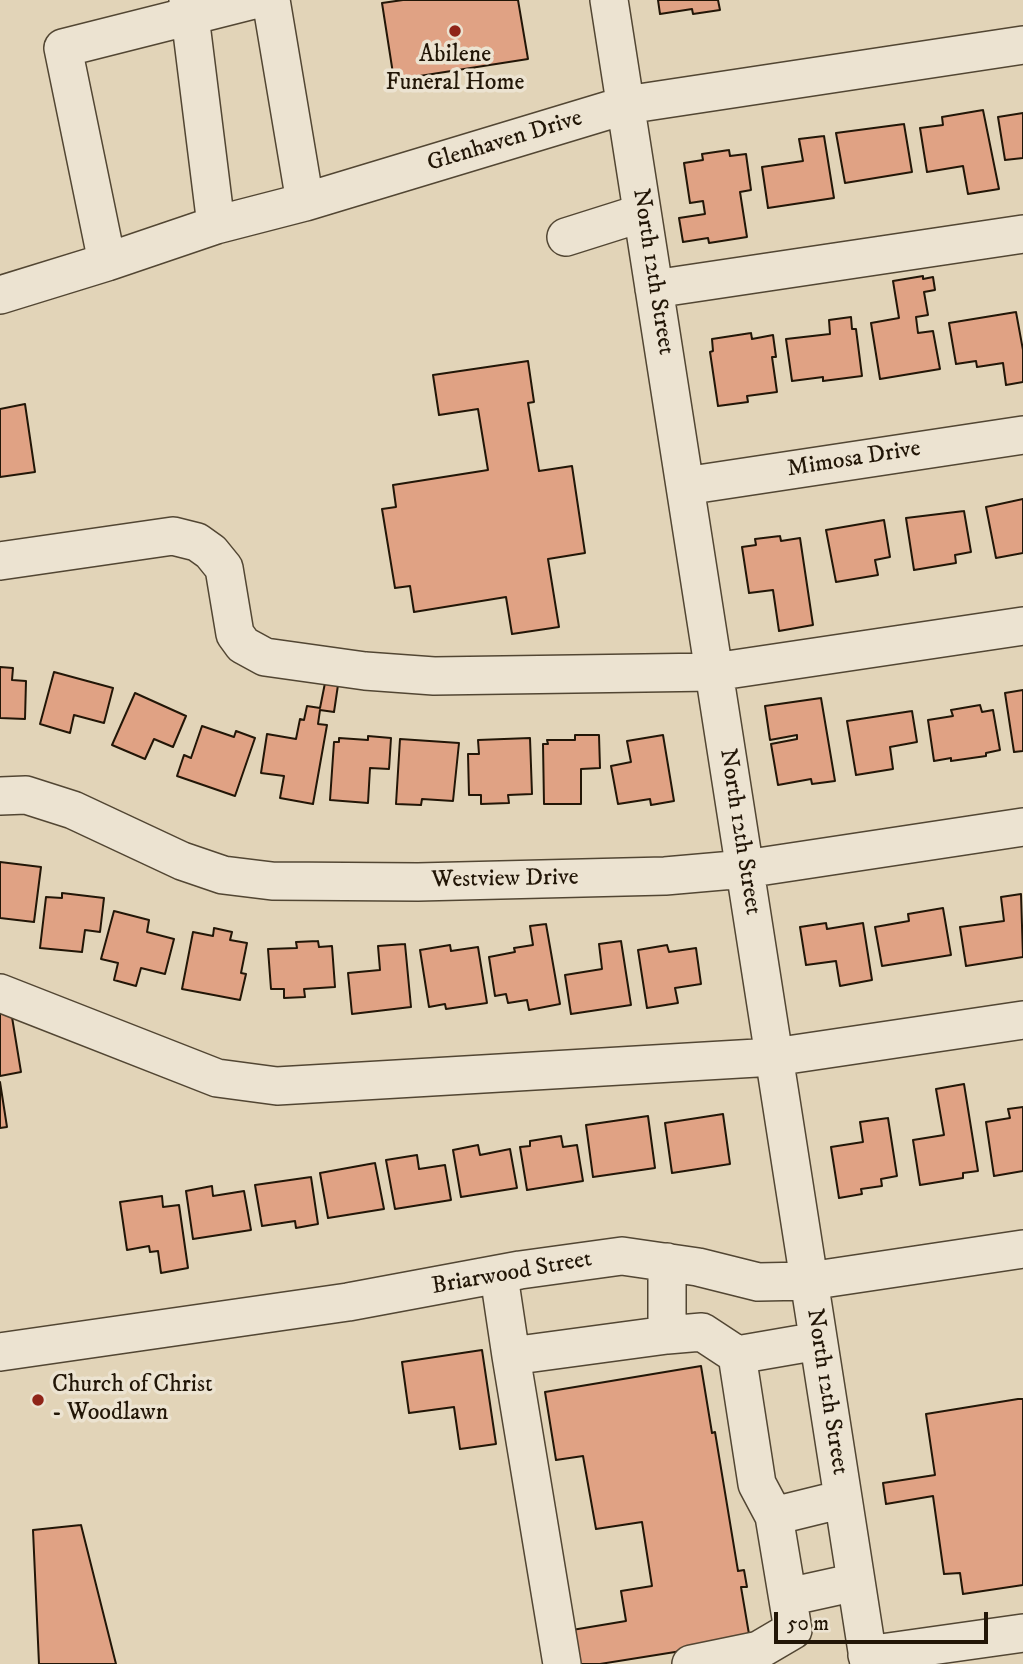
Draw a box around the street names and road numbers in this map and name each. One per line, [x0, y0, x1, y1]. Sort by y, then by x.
street label: Glenhaven Drive [424, 105, 586, 179]
street label: North 12th Street [625, 187, 679, 357]
street label: Mimosa Drive [785, 435, 923, 485]
street label: North 12th Street [712, 747, 766, 917]
street label: Westview Drive [431, 864, 579, 896]
street label: Briarwood Street [430, 1246, 594, 1302]
street label: North 12th Street [799, 1307, 853, 1477]

